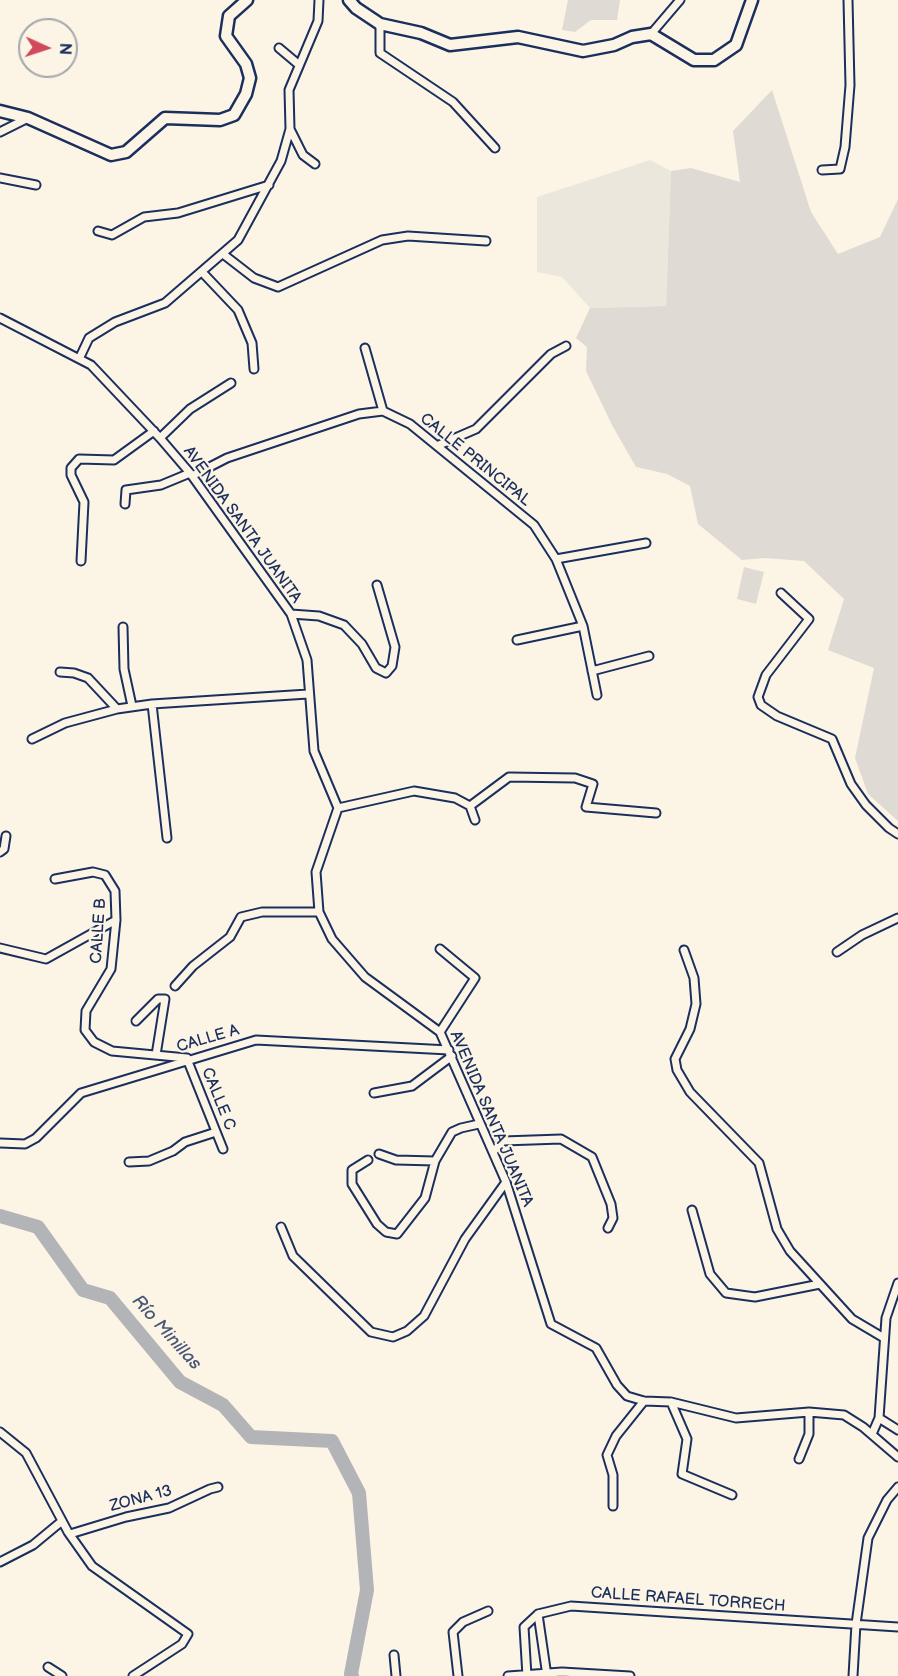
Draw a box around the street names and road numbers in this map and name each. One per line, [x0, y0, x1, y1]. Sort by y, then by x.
street label: CALLE PRINCIPAL [416, 409, 534, 511]
street label: AVENIDA SANTA JUANITA [179, 443, 305, 607]
street label: CALLE B [87, 898, 111, 964]
street label: CALLE A [175, 1021, 241, 1057]
street label: AVENIDA SANTA JUANITA [445, 1028, 537, 1210]
street label: CALLE C [197, 1065, 239, 1133]
street label: ZONA 13 [108, 1482, 174, 1516]
street label: CALLE RAFAEL TORRECH [590, 1584, 786, 1616]

